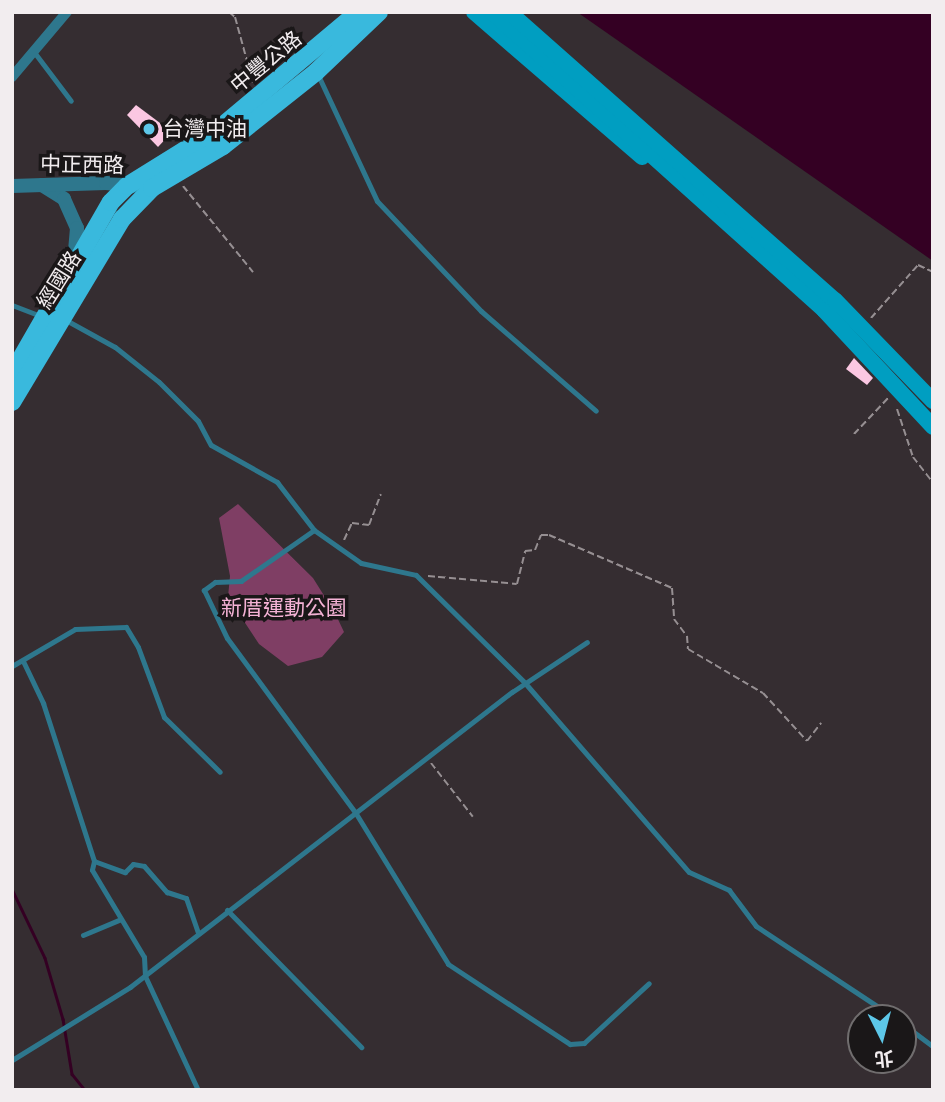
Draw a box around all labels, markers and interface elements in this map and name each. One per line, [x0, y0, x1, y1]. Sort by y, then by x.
street label: 中豐公路 [225, 26, 307, 98]
place label: 台灣中油 [163, 116, 247, 142]
marker: 台灣中油 [141, 121, 157, 137]
street label: 中正西路 [40, 152, 124, 178]
street label: 經國路 [32, 247, 86, 313]
park label: 新厝運動公園 [221, 595, 347, 621]
north arrow [847, 1004, 917, 1074]
text: 北 [873, 1046, 895, 1071]

